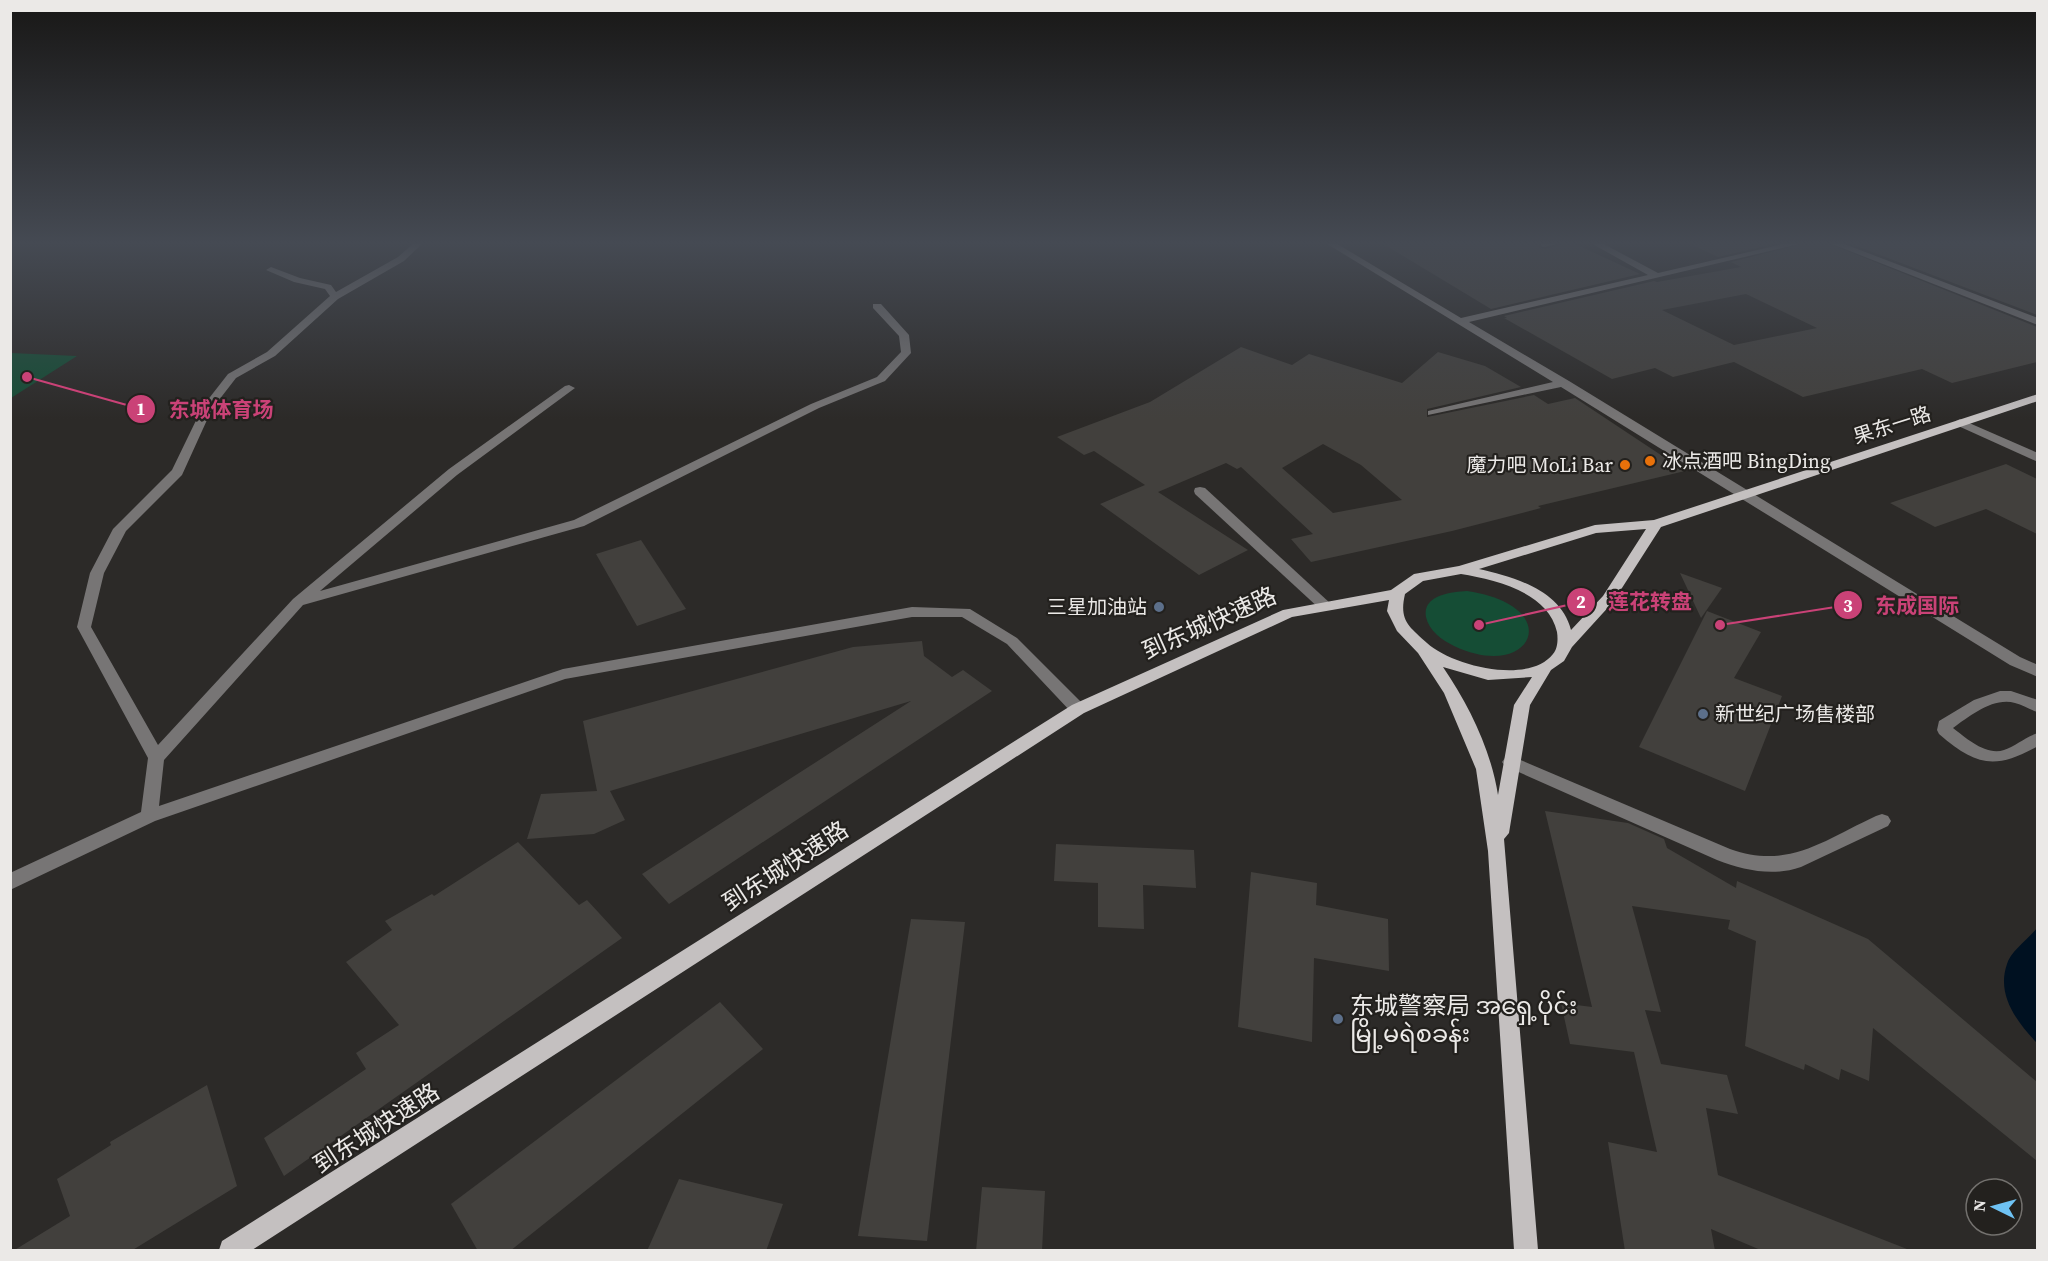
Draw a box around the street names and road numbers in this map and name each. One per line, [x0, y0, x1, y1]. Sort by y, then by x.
street label: 果东一路 [1850, 399, 1934, 451]
street label: 到东城快速路 [1137, 579, 1281, 667]
street label: 到东城快速路 [716, 813, 854, 919]
street label: 到东城快速路 [307, 1075, 445, 1181]

